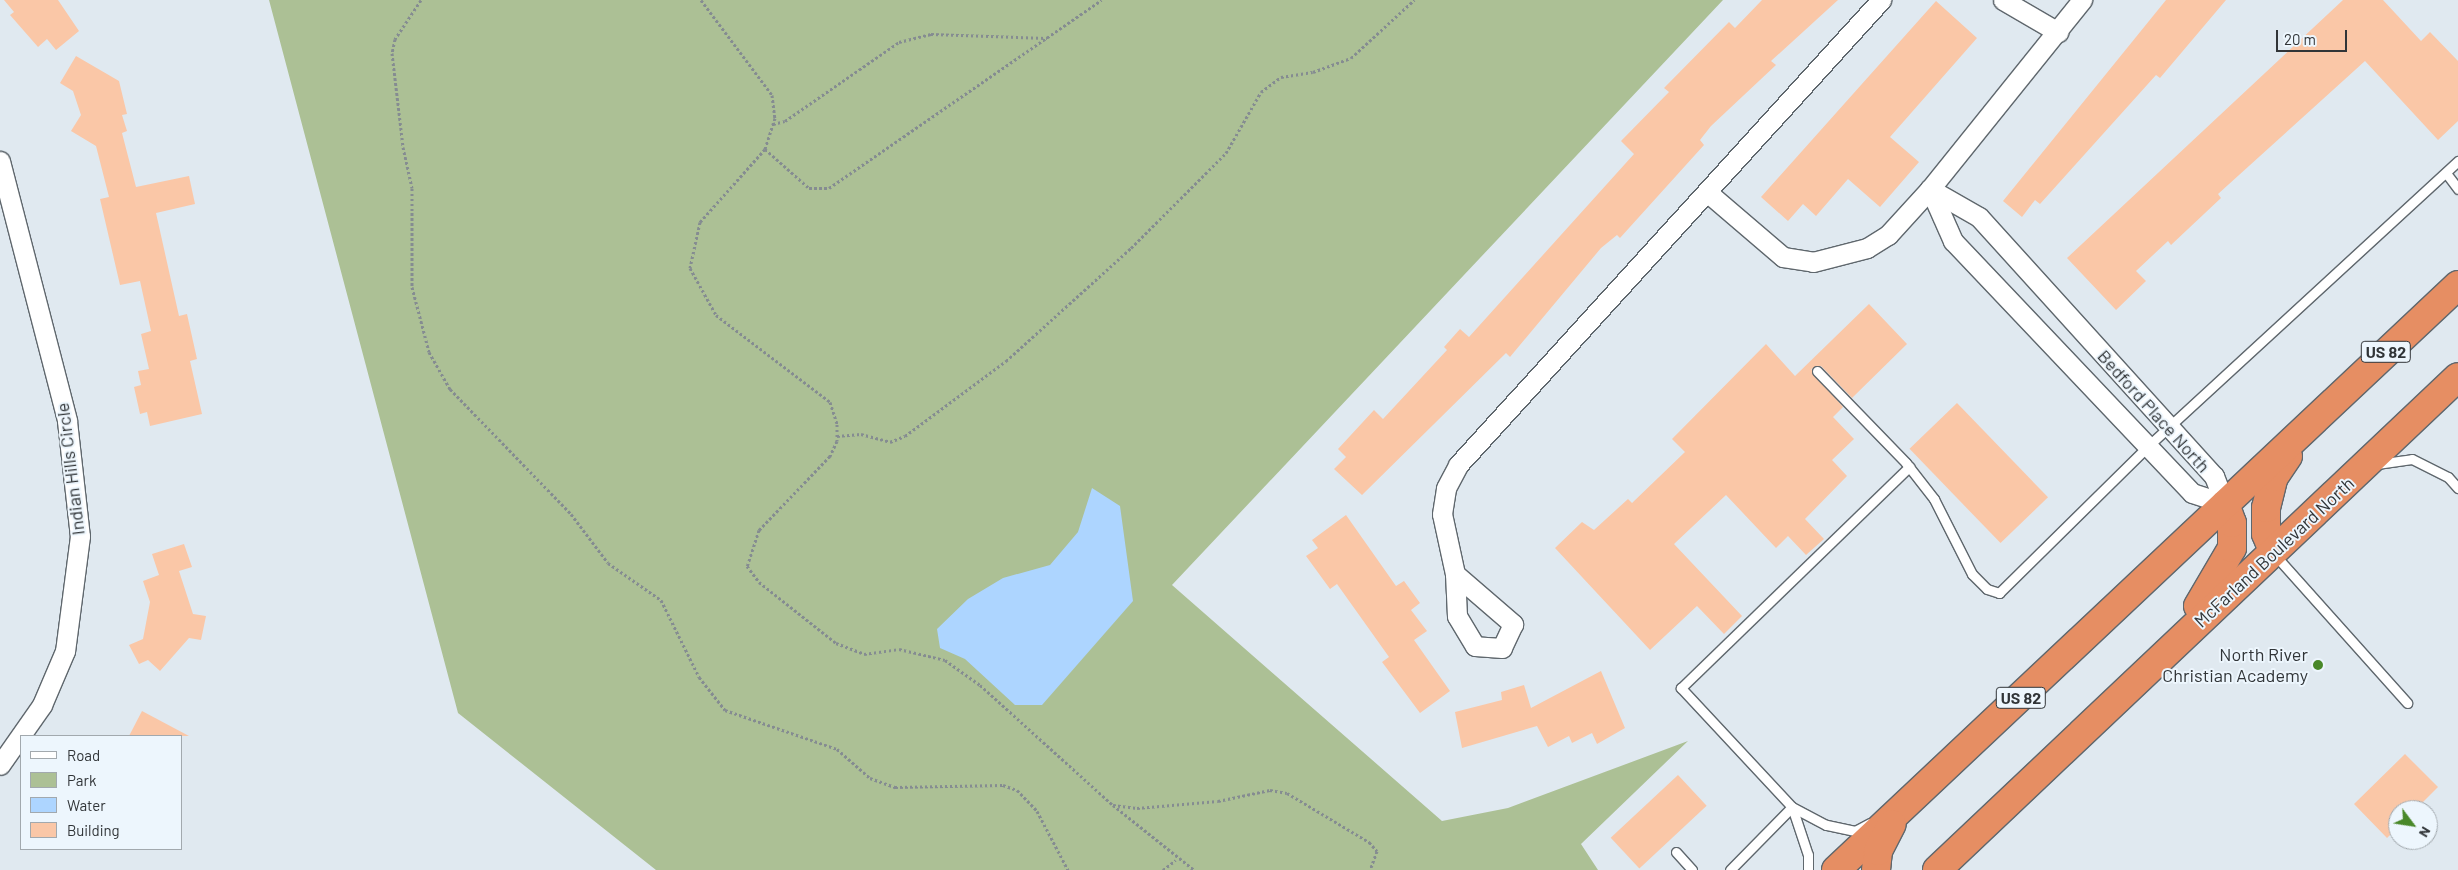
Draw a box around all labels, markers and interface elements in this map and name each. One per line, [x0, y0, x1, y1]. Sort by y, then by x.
scale bar [2278, 20, 2349, 52]
text: 20 m [2284, 30, 2316, 48]
road number: US 82 [2360, 338, 2412, 366]
street label: Bedford Place North [2093, 345, 2215, 477]
street label: Indian Hills Circle [51, 402, 89, 536]
street label: McFarland Boulevard North [2190, 472, 2358, 632]
place label: North River Christian Academy [2162, 644, 2308, 686]
marker: North River Christian Academy [2312, 659, 2324, 671]
road number: US 82 [1995, 684, 2047, 711]
legend [20, 735, 182, 850]
text: Road [67, 746, 100, 764]
text: Park [67, 771, 96, 789]
text: Water [67, 796, 106, 814]
north arrow [2388, 800, 2438, 850]
text: Building [67, 821, 120, 839]
text: N [2416, 824, 2435, 841]

